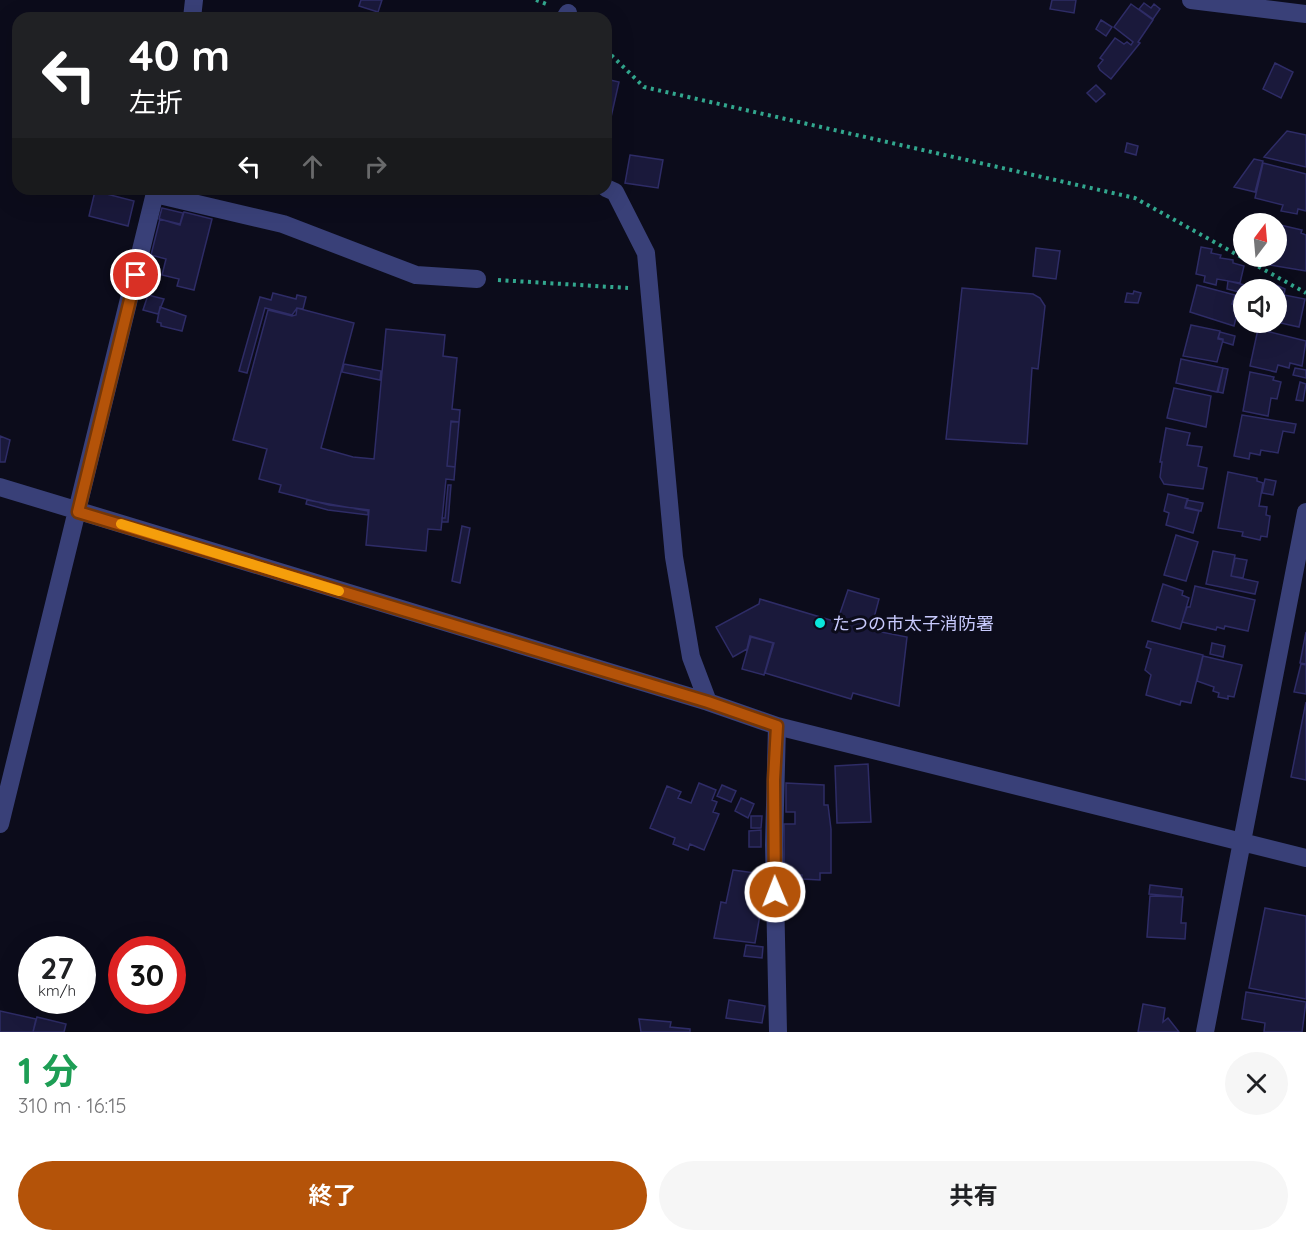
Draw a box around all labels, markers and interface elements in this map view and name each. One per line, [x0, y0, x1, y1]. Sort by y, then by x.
text: 40 m [129, 29, 230, 82]
icon: left [30, 36, 108, 114]
text: 左折 [129, 85, 183, 119]
icon: left [233, 150, 266, 183]
icon: ahead [296, 150, 329, 183]
icon: right [359, 150, 392, 183]
north arrow [1233, 213, 1287, 267]
map controls [1233, 213, 1287, 333]
pin [110, 249, 161, 300]
icon: arrive [119, 258, 152, 291]
button: sound [1233, 279, 1287, 333]
place label: たつの市太子消防署 [832, 612, 994, 635]
marker: たつの市太子消防署 [813, 616, 827, 630]
position arrow [743, 860, 807, 924]
speed limit sign: 30 [108, 936, 186, 1014]
text: 27 [40, 949, 74, 987]
text: km/h [38, 981, 76, 1000]
text: 1 分 [18, 1048, 78, 1093]
button: close [1225, 1052, 1288, 1115]
text: 310 m · 16:15 [18, 1093, 127, 1118]
button: 終了 [18, 1161, 647, 1230]
button: 共有 [659, 1161, 1288, 1230]

